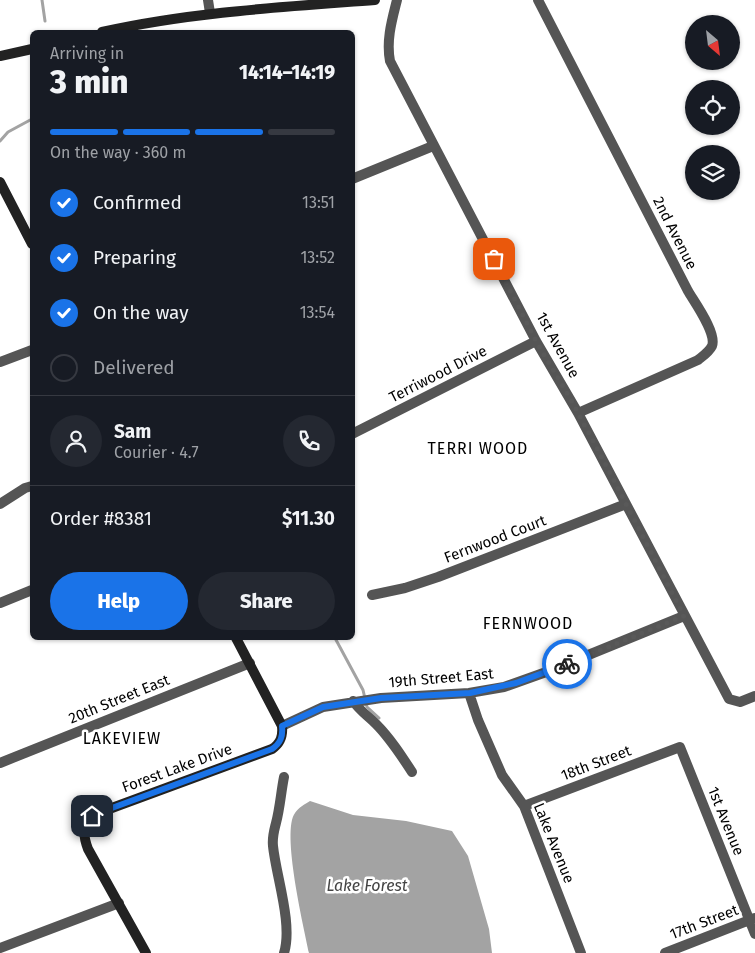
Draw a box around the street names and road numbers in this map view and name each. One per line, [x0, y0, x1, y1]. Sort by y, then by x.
street label: 2nd Avenue [649, 194, 701, 272]
street label: 1st Avenue [533, 309, 583, 381]
street label: Terriwood Drive [386, 342, 490, 406]
street label: Fernwood Court [442, 511, 549, 567]
street label: 19th Street East [388, 664, 495, 692]
street label: 20th Street East [66, 670, 172, 727]
street label: Forest Lake Drive [119, 740, 235, 796]
street label: 18th Street [558, 741, 634, 785]
street label: 1st Avenue [704, 784, 748, 858]
street label: Lake Avenue [530, 800, 578, 886]
street label: 17th Street [667, 900, 741, 943]

